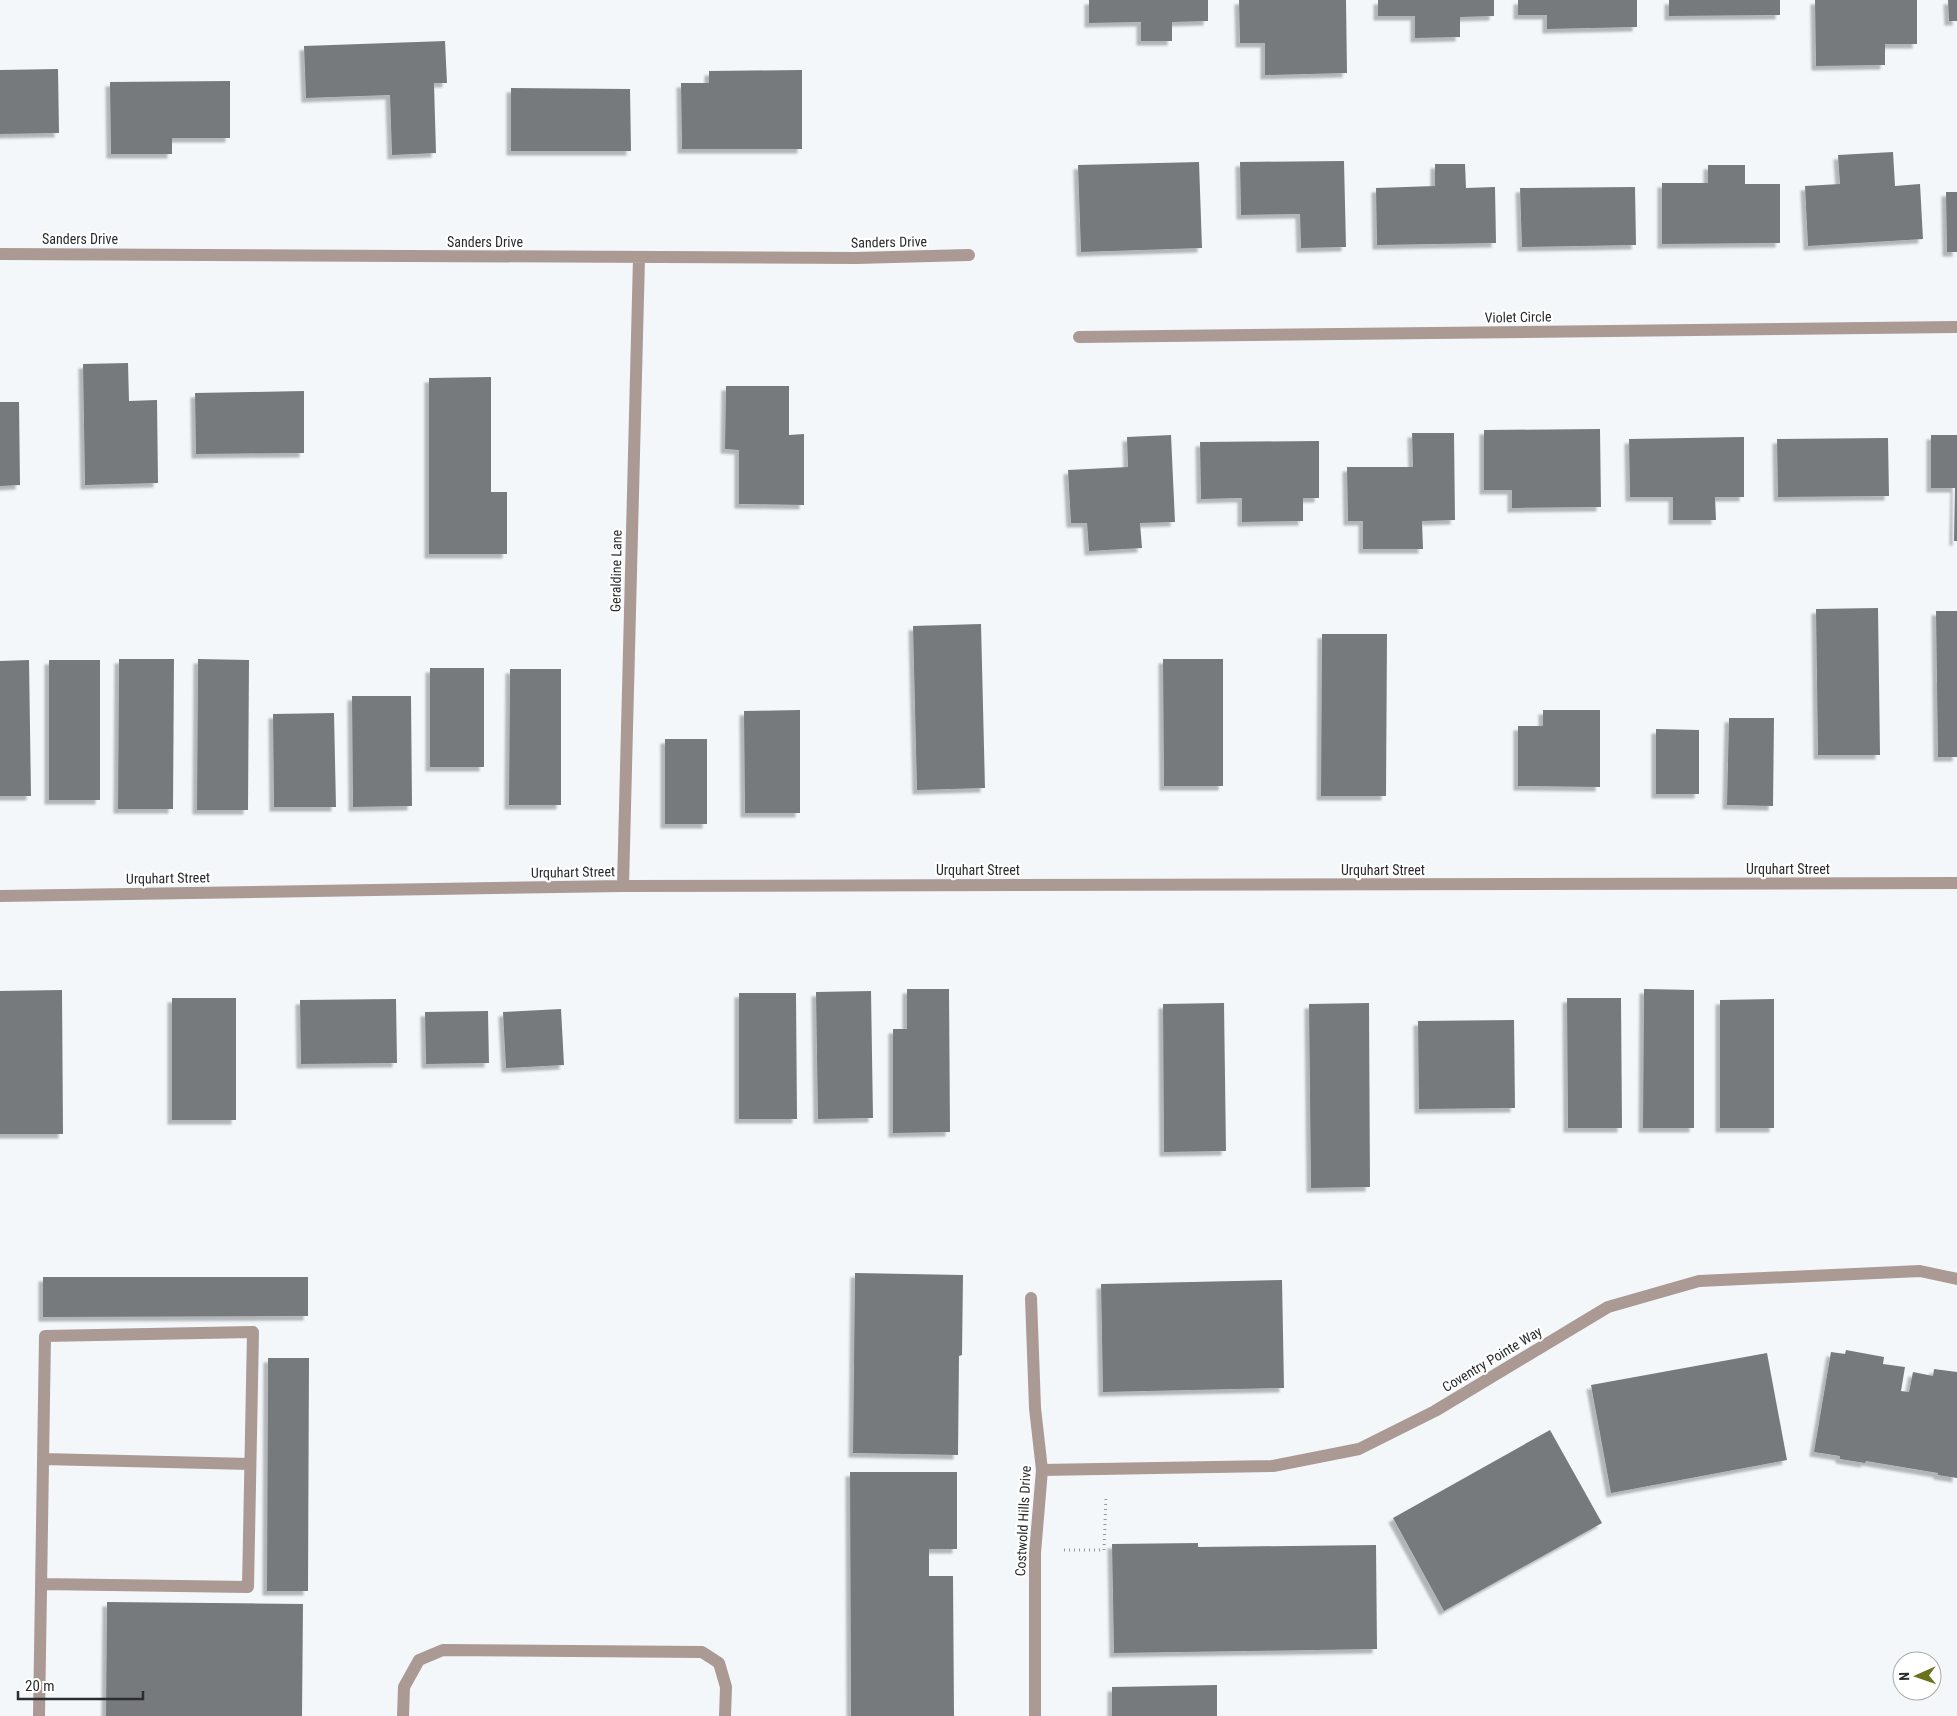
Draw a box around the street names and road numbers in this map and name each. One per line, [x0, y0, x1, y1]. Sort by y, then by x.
street label: Sanders Drive [42, 231, 118, 247]
street label: Sanders Drive [851, 233, 928, 251]
street label: Sanders Drive [447, 234, 523, 250]
street label: Violet Circle [1484, 308, 1552, 326]
street label: Geraldine Lane [607, 529, 625, 612]
street label: Urquhart Street [1746, 861, 1830, 877]
street label: Urquhart Street [936, 862, 1020, 878]
street label: Urquhart Street [1341, 862, 1425, 878]
street label: Urquhart Street [531, 863, 615, 881]
street label: Urquhart Street [126, 869, 210, 887]
street label: Coventry Pointe Way [1439, 1323, 1545, 1395]
street label: Costwold Hills Drive [1012, 1465, 1034, 1577]

